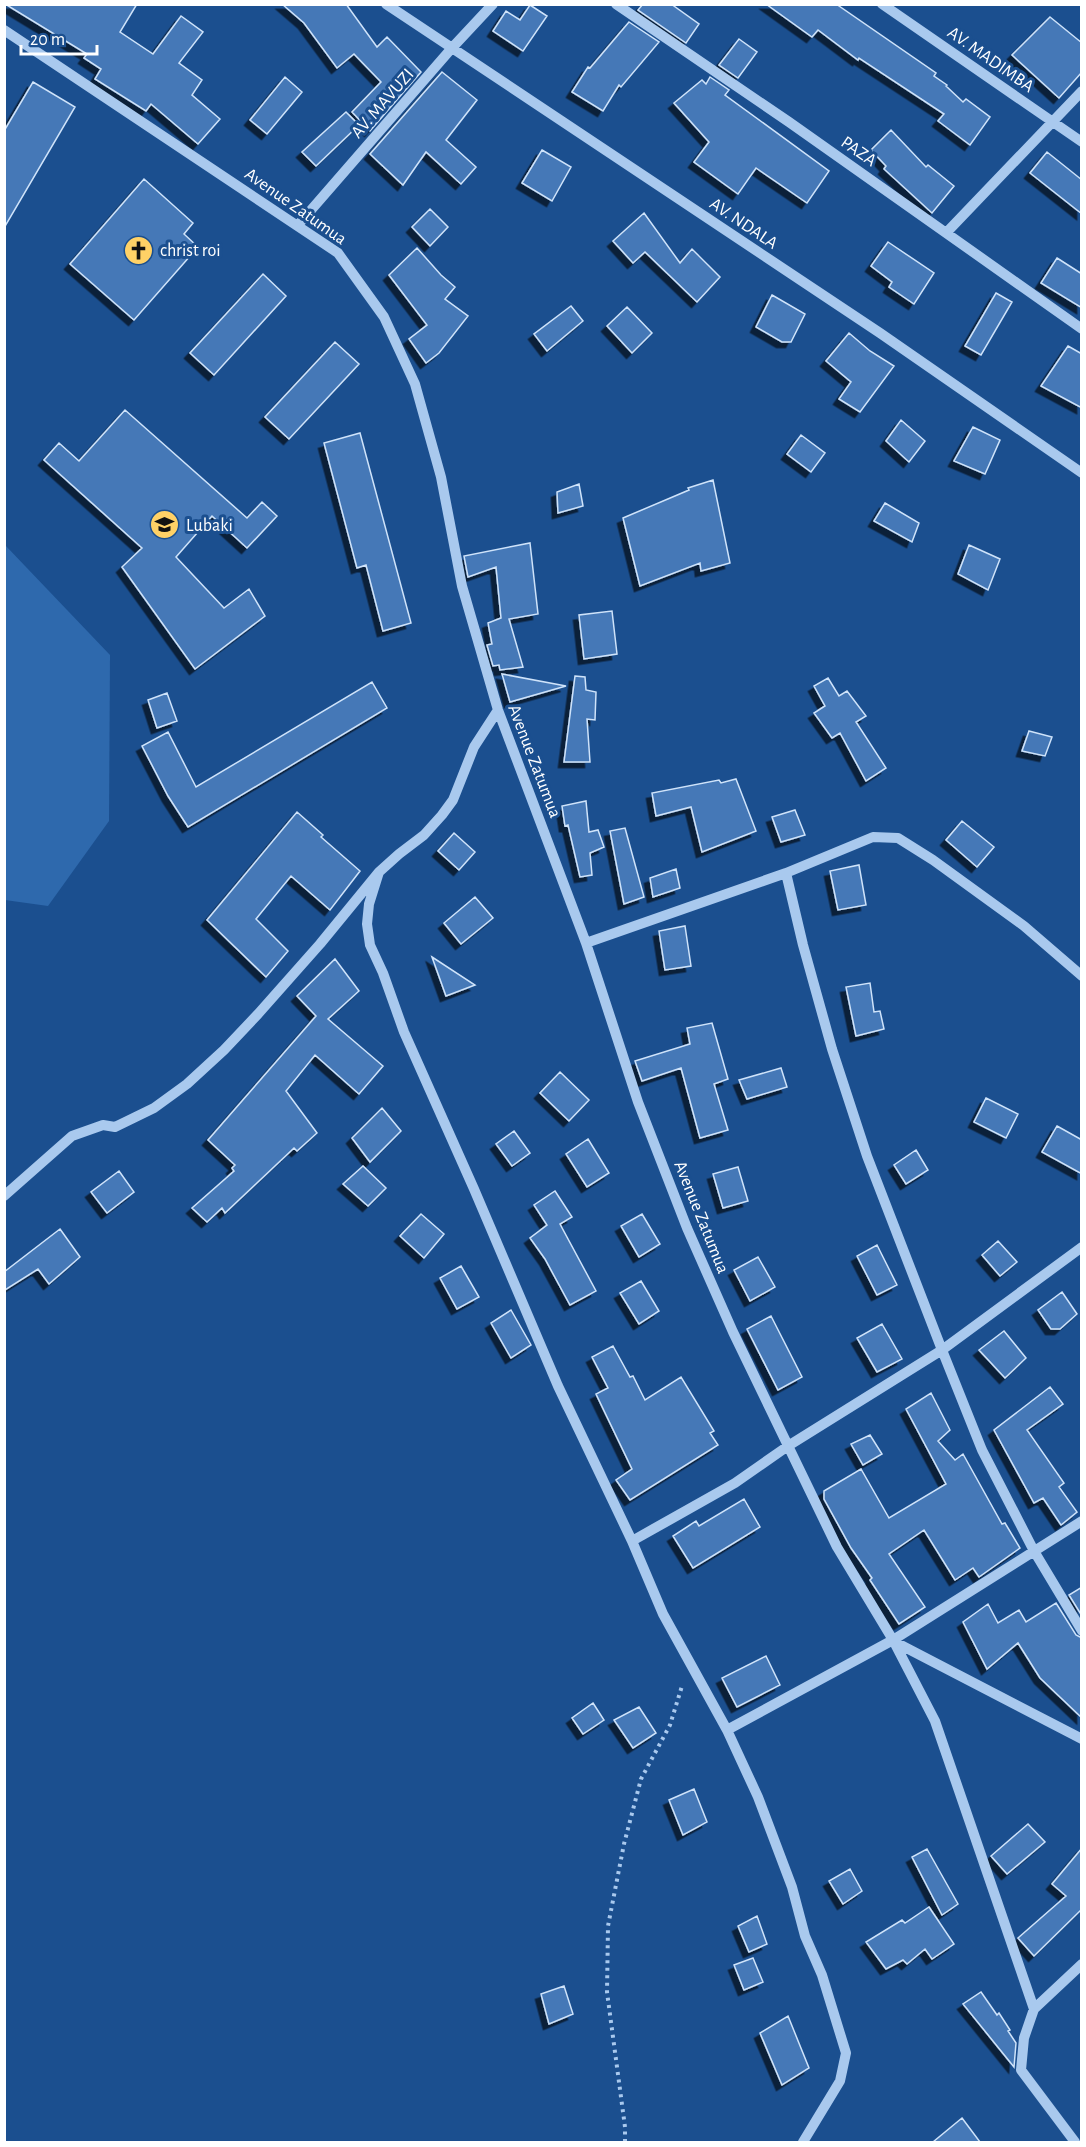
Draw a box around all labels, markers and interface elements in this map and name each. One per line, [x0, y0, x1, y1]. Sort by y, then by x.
scale bar [21, 18, 98, 56]
street label: AV. MADIMBA [944, 23, 1037, 96]
text: 20 m [30, 31, 65, 49]
street label: AV. MAVUZI [348, 65, 418, 142]
street label: PAZA [837, 133, 880, 171]
street label: Avenue Zatumua [241, 165, 350, 249]
street label: AV. NDALA [706, 195, 781, 253]
church icon: christ roi [123, 234, 155, 266]
place label: christ roi [160, 242, 221, 260]
school or university icon: Lubaki [149, 509, 181, 541]
place label: Lubaki [186, 517, 233, 535]
street label: Avenue Zatumua [504, 702, 564, 821]
street label: Avenue Zatumua [670, 1158, 732, 1276]

